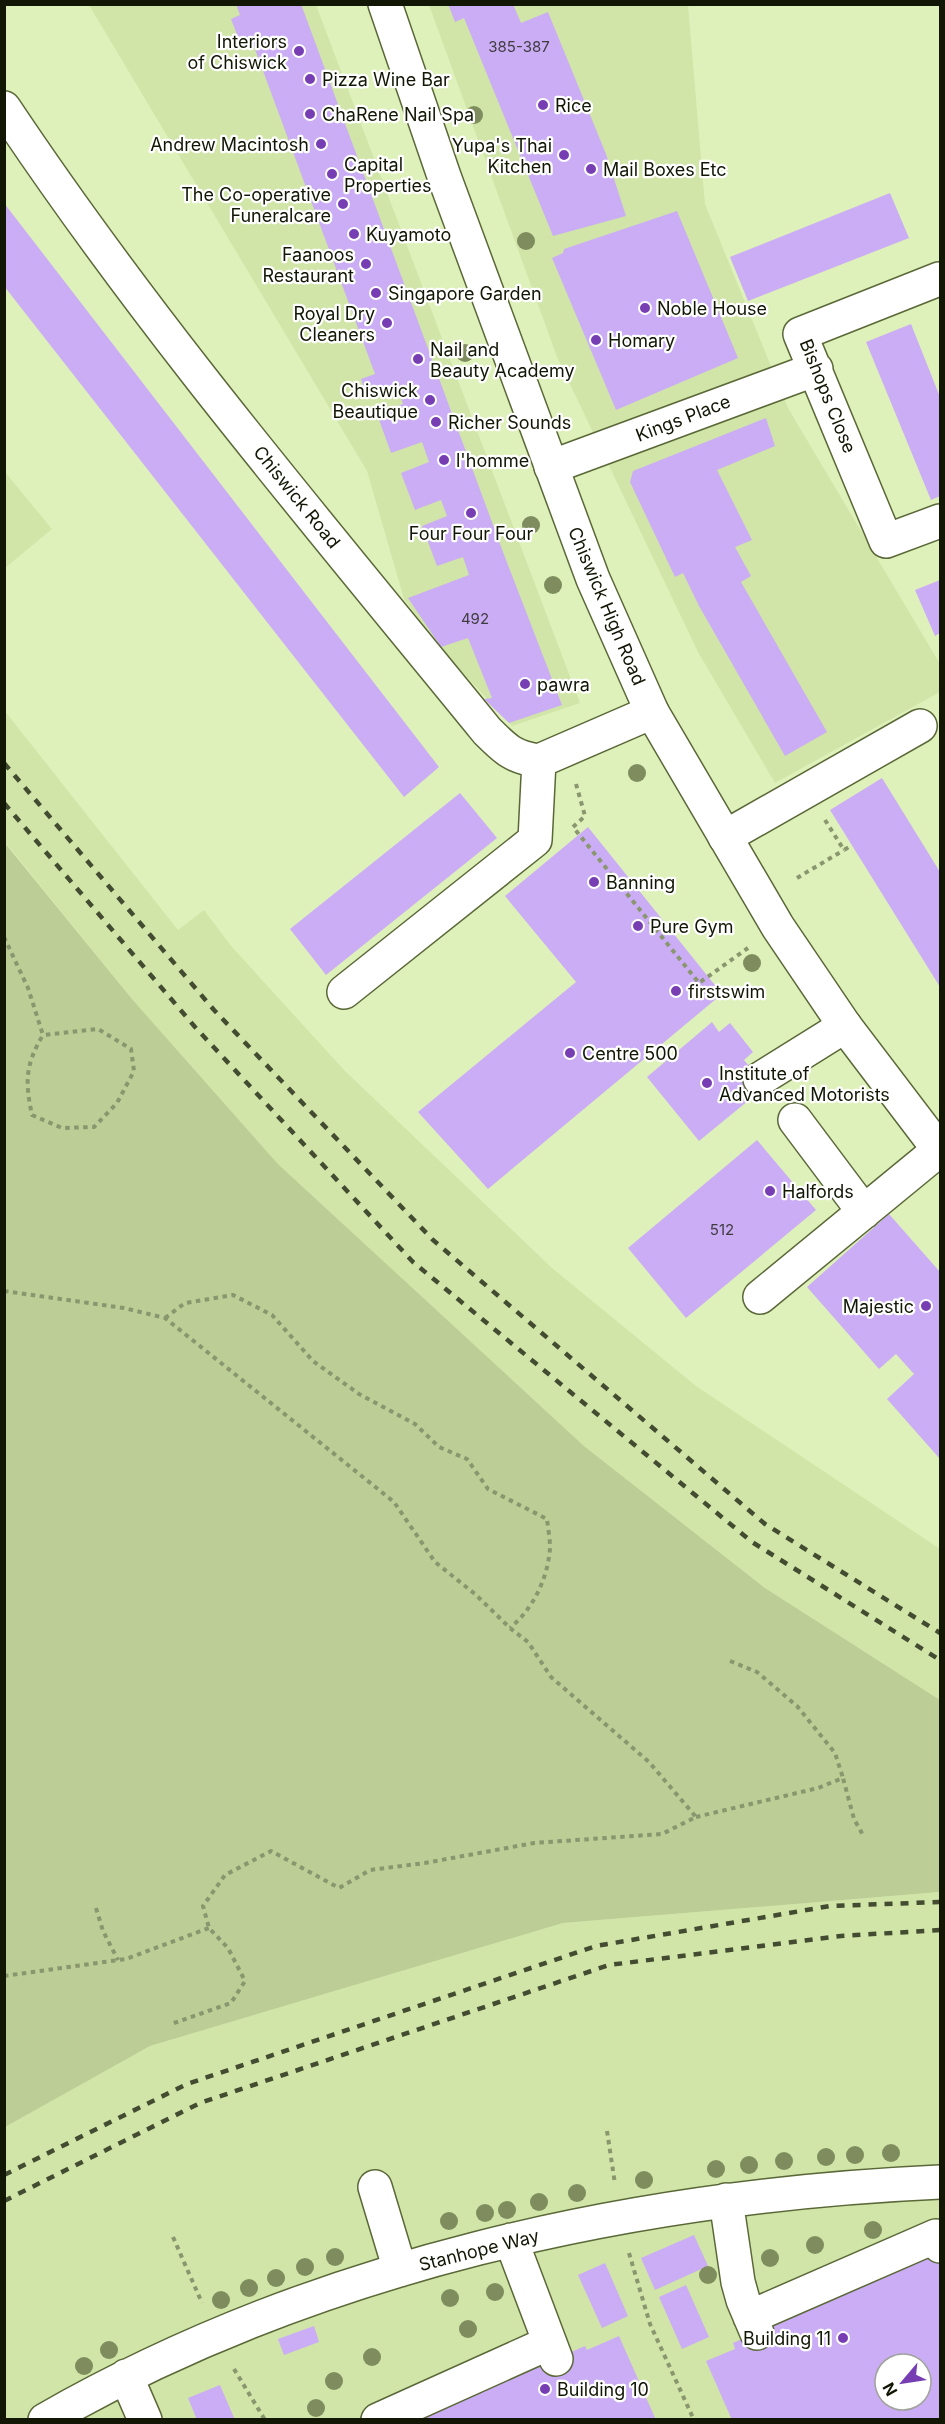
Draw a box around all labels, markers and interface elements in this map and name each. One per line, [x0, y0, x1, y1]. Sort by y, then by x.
place label: Interiors of Chiswick [188, 31, 287, 73]
house number: 385-387 [488, 37, 550, 56]
marker: Interiors of Chiswick [292, 44, 306, 58]
place label: Pizza Wine Bar [322, 69, 450, 90]
marker: Pizza Wine Bar [303, 72, 317, 86]
place label: Rice [555, 95, 592, 116]
marker: Rice [536, 98, 550, 112]
place label: ChaRene Nail Spa [322, 104, 474, 125]
marker: ChaRene Nail Spa [303, 107, 317, 121]
place label: Andrew Macintosh [150, 134, 309, 155]
place label: Yupa's Thai Kitchen [452, 135, 552, 177]
marker: Andrew Macintosh [314, 137, 328, 151]
marker: Yupa's Thai Kitchen [557, 148, 571, 162]
place label: Capital Properties [344, 154, 432, 196]
place label: Mail Boxes Etc [603, 159, 727, 180]
marker: Mail Boxes Etc [584, 162, 598, 176]
marker: Capital Properties [325, 167, 339, 181]
place label: The Co-operative Funeralcare [181, 184, 331, 226]
marker: The Co-operative Funeralcare [336, 197, 350, 211]
place label: Kuyamoto [366, 224, 451, 245]
marker: Kuyamoto [347, 227, 361, 241]
place label: Faanoos Restaurant [263, 244, 354, 286]
marker: Faanoos Restaurant [359, 257, 373, 271]
place label: Singapore Garden [388, 283, 542, 304]
marker: Singapore Garden [369, 286, 383, 300]
place label: Noble House [657, 298, 767, 319]
marker: Noble House [638, 301, 652, 315]
place label: Royal Dry Cleaners [294, 303, 375, 345]
marker: Royal Dry Cleaners [380, 316, 394, 330]
place label: Homary [608, 330, 675, 351]
marker: Homary [589, 333, 603, 347]
street label: Bishops Close [796, 336, 860, 456]
place label: Nail and Beauty Academy [430, 339, 575, 381]
marker: Nail and Beauty Academy [411, 352, 425, 366]
place label: Chiswick Beautique [332, 380, 418, 422]
street label: Kings Place [633, 390, 733, 446]
marker: Chiswick Beautique [423, 393, 437, 407]
place label: Richer Sounds [448, 412, 571, 433]
marker: Richer Sounds [429, 415, 443, 429]
street label: Chiswick Road [249, 442, 345, 552]
place label: l'homme [456, 450, 529, 471]
marker: l'homme [437, 453, 451, 467]
marker: Four Four Four [464, 506, 478, 520]
place label: Four Four Four [409, 523, 533, 544]
street label: Chiswick High Road [564, 524, 650, 688]
house number: 492 [461, 609, 489, 628]
place label: pawra [537, 674, 590, 695]
marker: pawra [518, 677, 532, 691]
place label: Banning [606, 872, 675, 893]
marker: Banning [587, 875, 601, 889]
place label: Pure Gym [650, 916, 734, 937]
marker: Pure Gym [631, 919, 645, 933]
place label: firstswim [688, 981, 765, 1002]
marker: firstswim [669, 984, 683, 998]
place label: Centre 500 [582, 1043, 678, 1064]
marker: Centre 500 [563, 1046, 577, 1060]
place label: Institute of Advanced Motorists [719, 1063, 890, 1105]
marker: Institute of Advanced Motorists [700, 1076, 714, 1090]
place label: Halfords [782, 1181, 854, 1202]
marker: Halfords [763, 1184, 777, 1198]
house number: 512 [710, 1220, 734, 1239]
place label: Majestic [843, 1296, 914, 1317]
marker: Majestic [919, 1299, 933, 1313]
street label: Stanhope Way [417, 2225, 541, 2275]
place label: Building 11 [743, 2328, 831, 2349]
marker: Building 11 [836, 2331, 850, 2345]
north arrow [873, 2352, 933, 2412]
place label: Building 10 [557, 2379, 649, 2400]
text: N [878, 2379, 902, 2399]
marker: Building 10 [538, 2382, 552, 2396]

